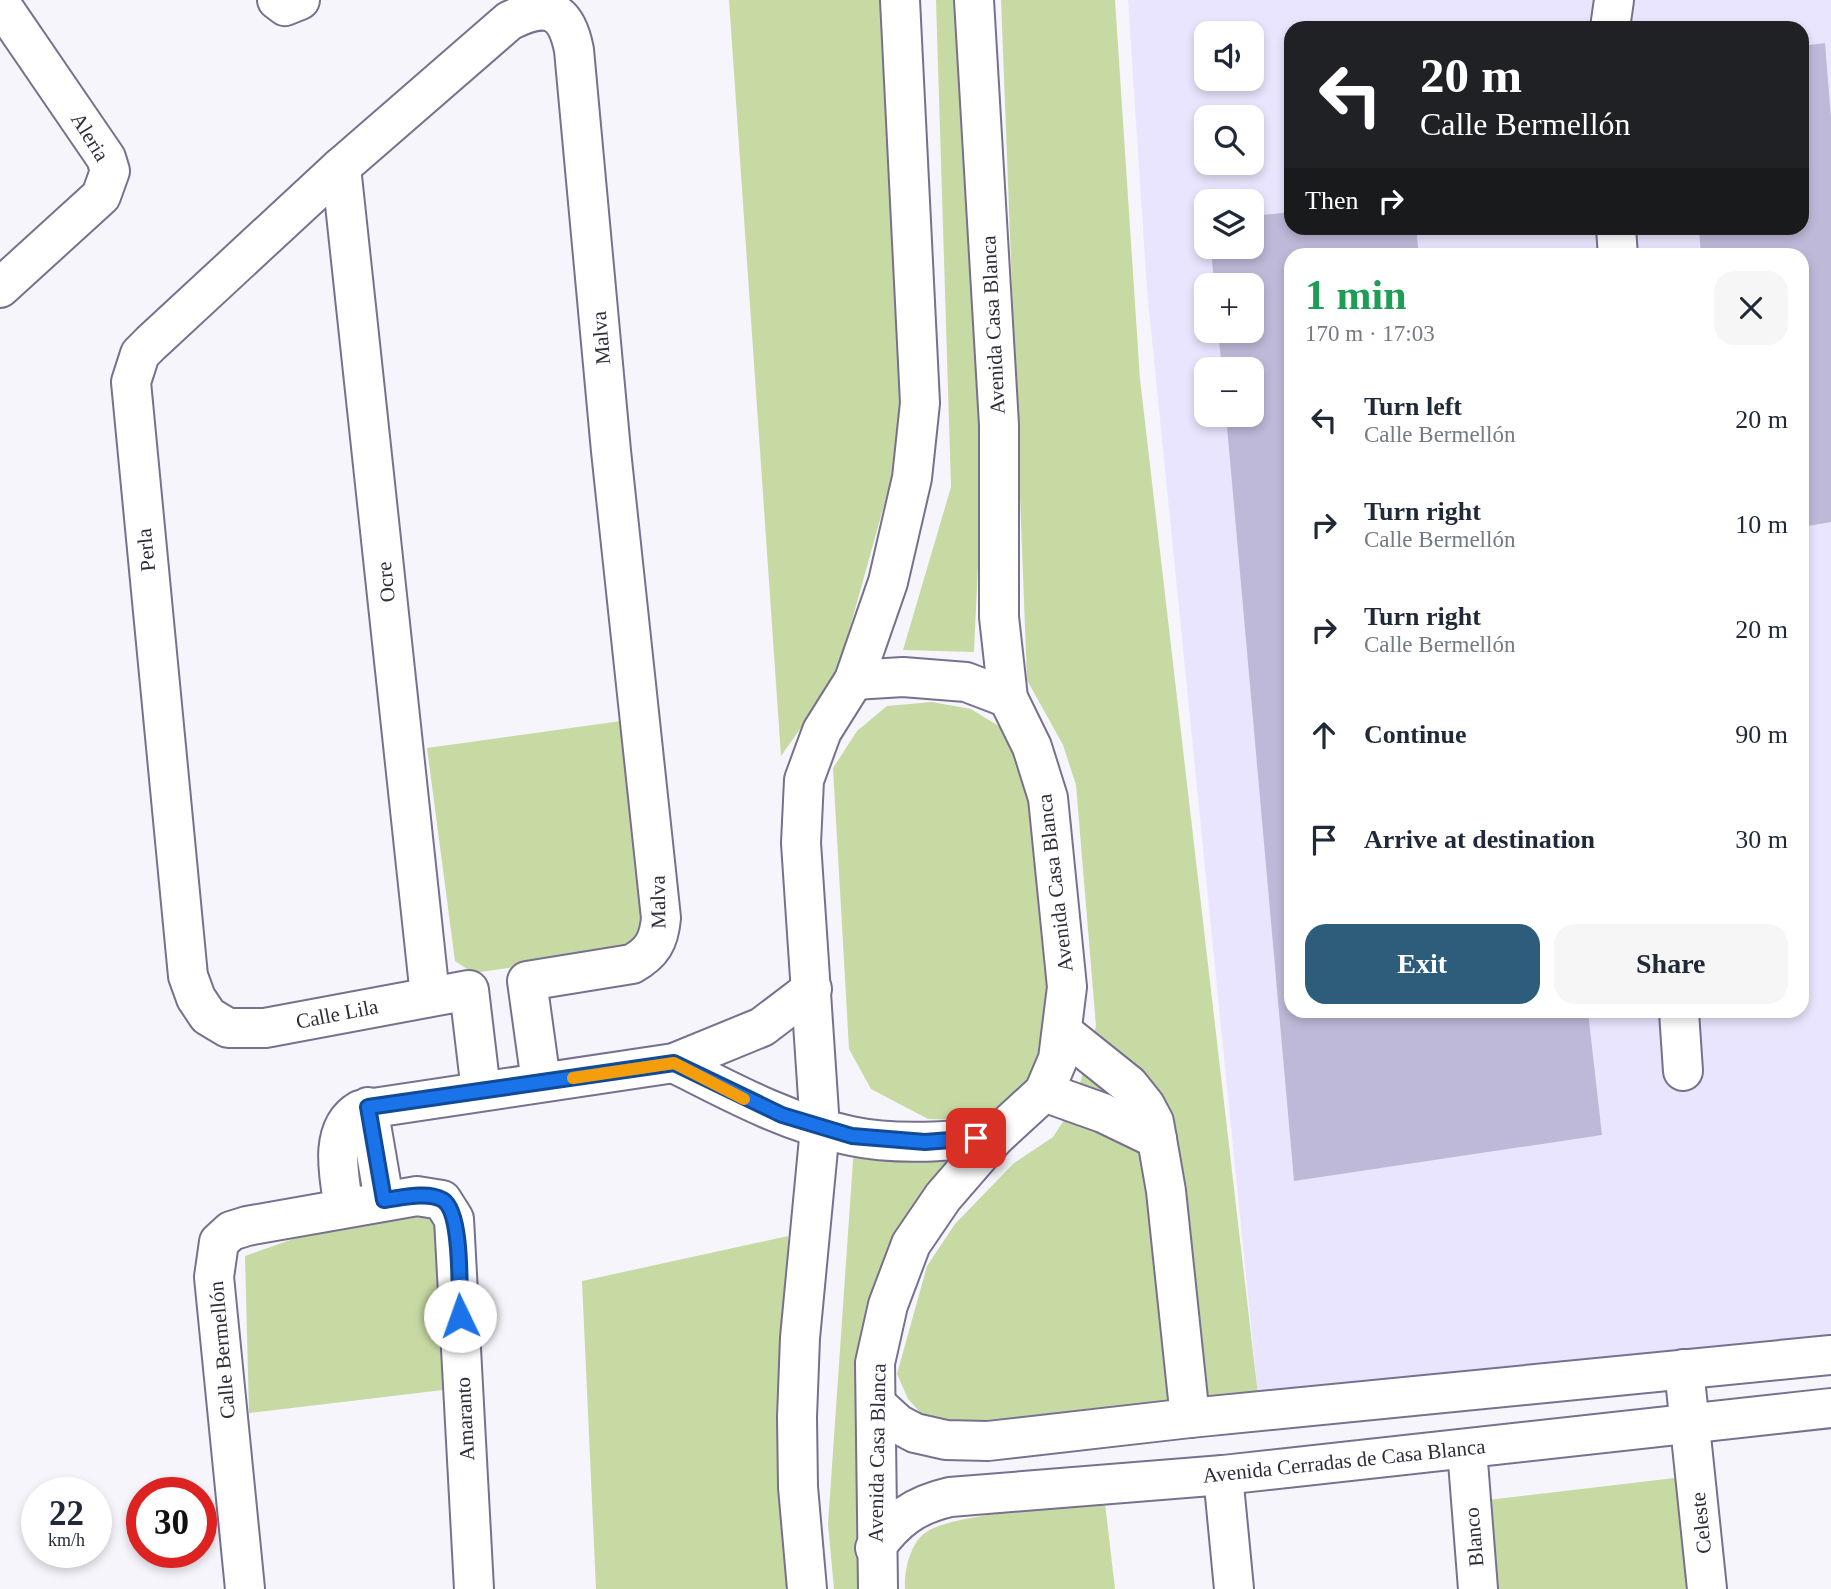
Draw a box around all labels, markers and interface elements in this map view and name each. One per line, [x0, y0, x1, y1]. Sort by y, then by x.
map controls [1194, 21, 1264, 427]
button: sound [1194, 21, 1264, 91]
text: 20 m [1420, 48, 1522, 103]
icon: left [1305, 49, 1396, 140]
button: search [1194, 105, 1264, 175]
text: Calle Bermellón [1420, 106, 1631, 142]
street label: Aleria [66, 108, 114, 166]
icon: right [1372, 182, 1410, 220]
text: Then [1305, 186, 1358, 215]
button: layers [1194, 189, 1264, 259]
street label: Avenida Casa Blanca [976, 234, 1010, 415]
button: close [1714, 271, 1788, 345]
text: 1 min [1305, 272, 1407, 318]
button: + [1194, 273, 1264, 343]
street label: Malva [587, 310, 615, 366]
text: 170 m · 17:03 [1305, 321, 1435, 346]
button: − [1194, 357, 1264, 427]
text: Turn left [1364, 392, 1462, 421]
icon: left [1305, 401, 1343, 439]
text: 20 m [1735, 405, 1788, 434]
text: Calle Bermellón [1364, 422, 1515, 447]
text: Turn right [1364, 497, 1481, 526]
icon: right [1305, 506, 1343, 544]
text: 10 m [1735, 510, 1788, 539]
street label: Perla [132, 527, 160, 573]
text: Calle Bermellón [1364, 527, 1515, 552]
street label: Ocre [372, 560, 400, 604]
text: Turn right [1364, 602, 1481, 631]
icon: right [1305, 611, 1343, 649]
text: 20 m [1735, 615, 1788, 644]
text: Calle Bermellón [1364, 632, 1515, 657]
icon: ahead [1305, 716, 1343, 754]
text: Continue [1364, 720, 1467, 749]
text: 90 m [1735, 720, 1788, 749]
street label: Avenida Casa Blanca [1032, 792, 1078, 973]
icon: arrive [1305, 821, 1343, 859]
text: Arrive at destination [1364, 825, 1595, 854]
text: 30 m [1735, 825, 1788, 854]
street label: Malva [646, 874, 670, 929]
button: Exit [1305, 924, 1540, 1004]
button: Share [1554, 924, 1788, 1004]
street label: Calle Lila [294, 994, 381, 1034]
pin [946, 1108, 1006, 1168]
icon: arrive [957, 1119, 995, 1157]
position arrow [423, 1279, 497, 1353]
street label: Calle Bermellón [204, 1280, 240, 1420]
street label: Avenida Casa Blanca [863, 1363, 891, 1543]
street label: Amaranto [451, 1376, 479, 1462]
street label: Avenida Cerradas de Casa Blanca [1201, 1434, 1487, 1488]
speed limit sign: 30 [126, 1477, 217, 1568]
street label: Celeste [1686, 1491, 1716, 1555]
text: 22 [49, 1494, 84, 1533]
street label: Blanco [1459, 1506, 1489, 1568]
text: km/h [48, 1530, 85, 1550]

